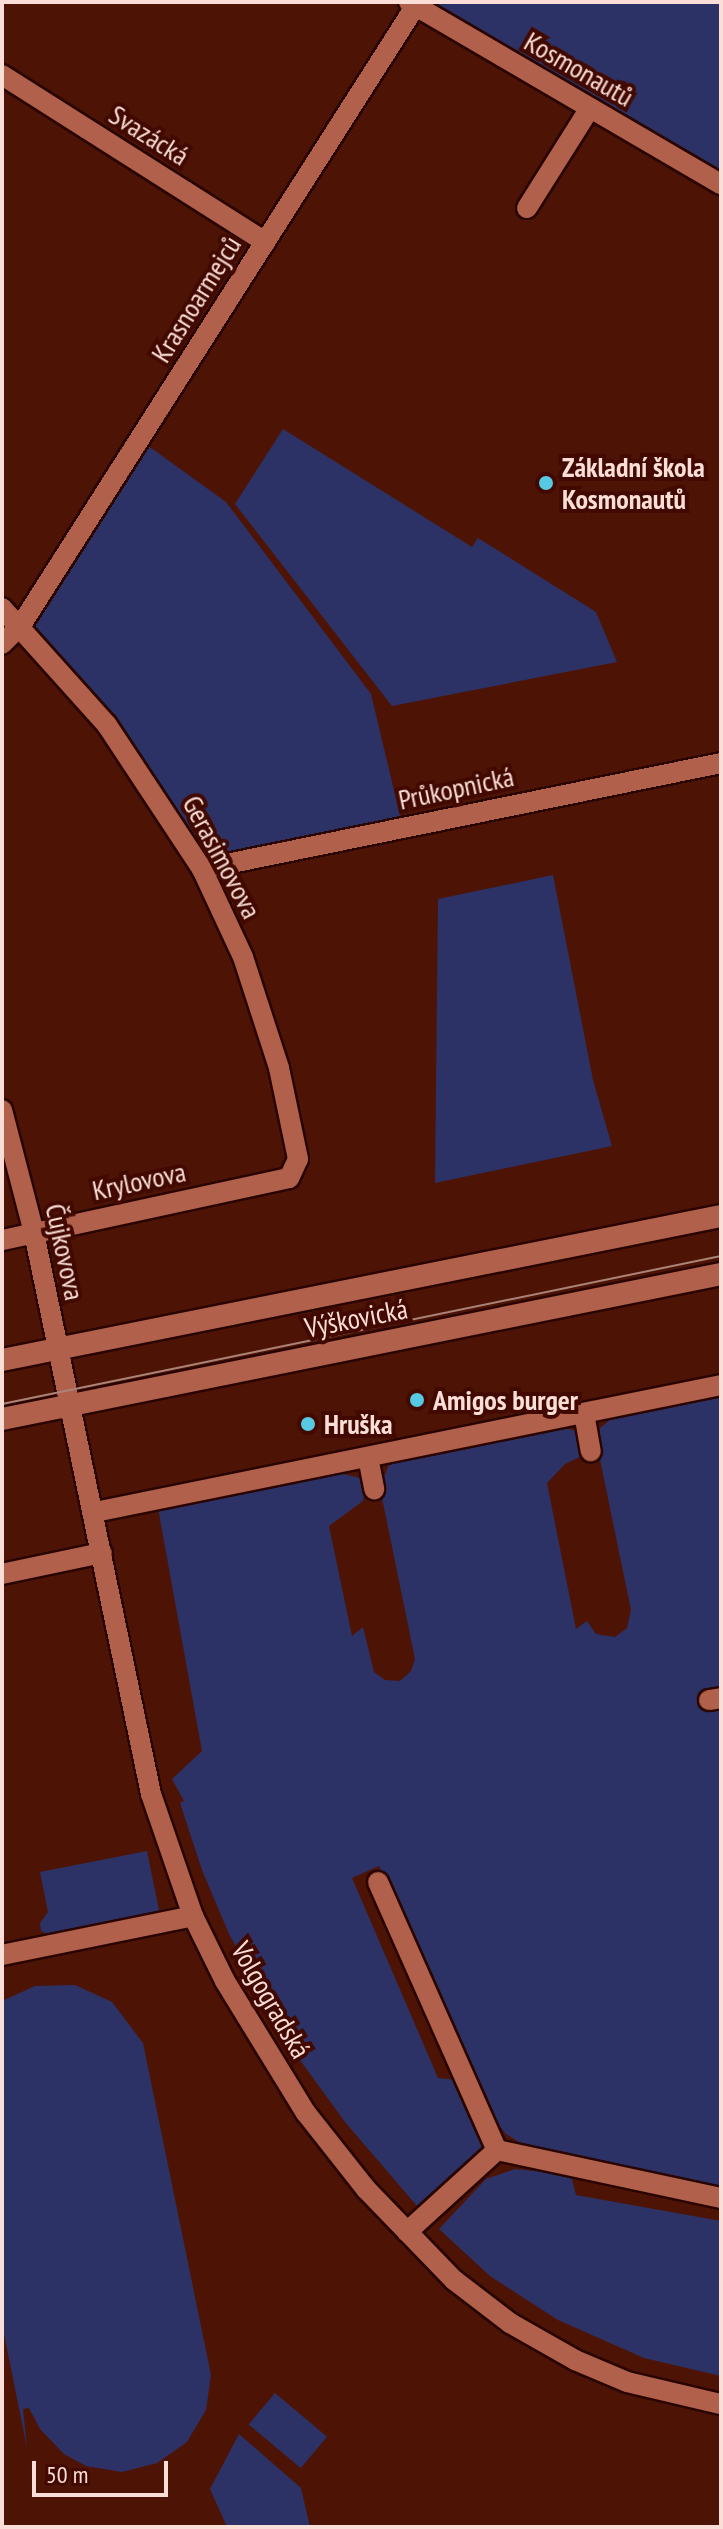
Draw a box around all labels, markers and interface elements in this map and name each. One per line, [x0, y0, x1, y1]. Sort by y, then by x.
street label: Kosmonautů [519, 24, 639, 114]
street label: Svazácká [103, 98, 195, 172]
street label: Krasnoarmejců [144, 230, 248, 368]
place label: Základní škola Kosmonautů [562, 450, 705, 516]
marker: Základní škola Kosmonautů [537, 474, 555, 492]
street label: Průkopnická [395, 759, 517, 817]
street label: Gerasimovova [176, 790, 268, 924]
street label: Krylovova [89, 1155, 189, 1207]
street label: Čujkovova [38, 1201, 92, 1303]
street label: Výškovická [302, 1292, 410, 1344]
place label: Amigos burger [433, 1383, 578, 1417]
marker: Amigos burger [408, 1391, 426, 1409]
place label: Hruška [324, 1407, 393, 1441]
marker: Hruška [299, 1415, 317, 1433]
street label: Volgogradská [224, 1936, 318, 2064]
scale bar [36, 2445, 172, 2495]
text: 50 m [46, 2459, 88, 2490]

